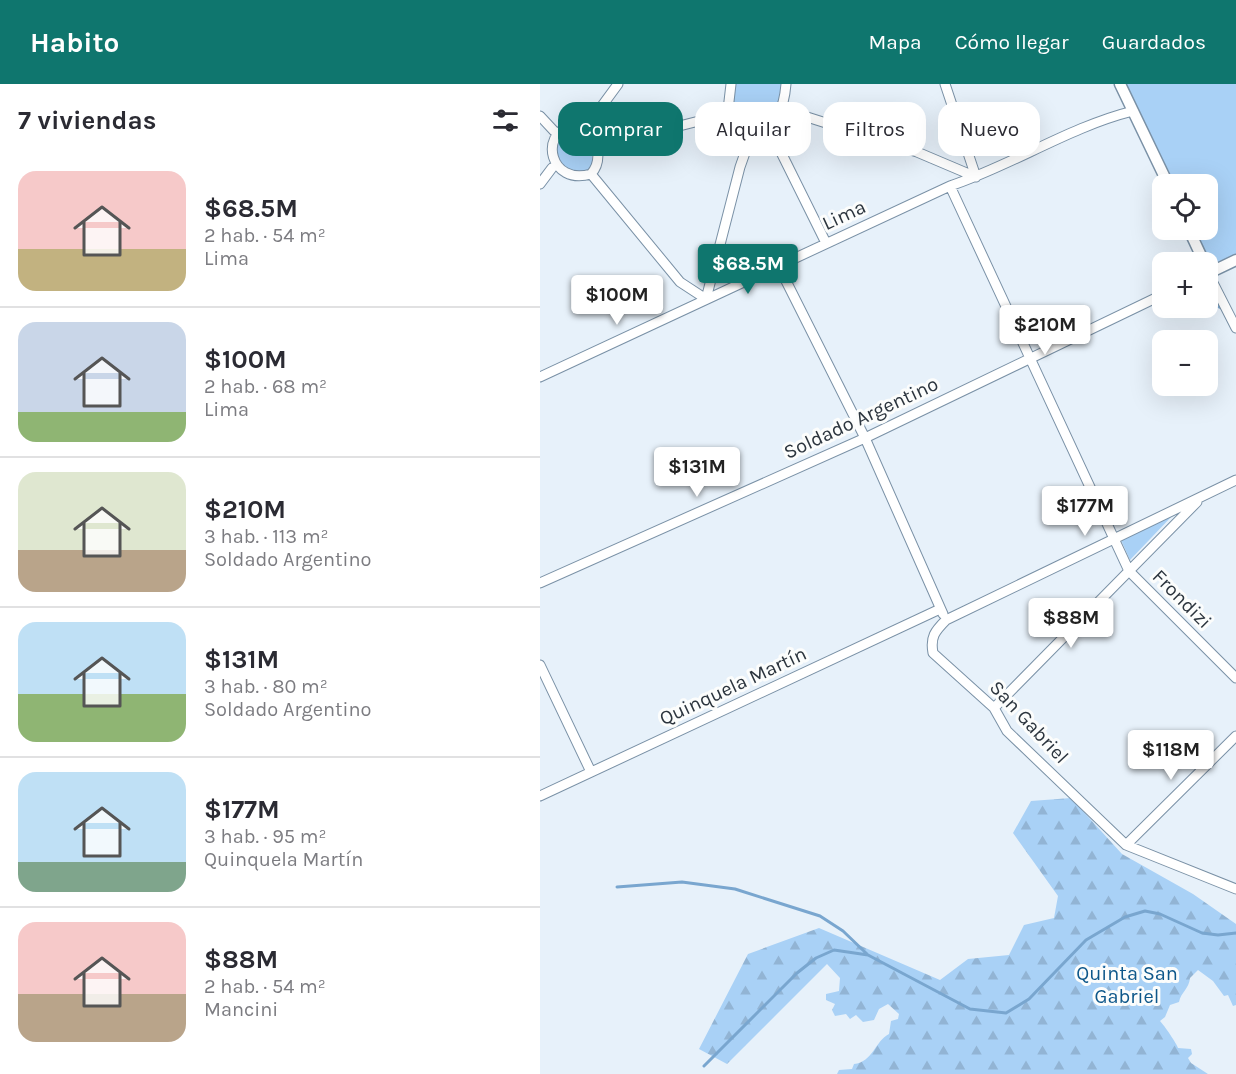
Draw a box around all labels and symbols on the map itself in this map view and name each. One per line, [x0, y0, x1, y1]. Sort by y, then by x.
street label: Lima [819, 195, 869, 235]
pin: $68.5M [699, 244, 797, 295]
pin: $100M [575, 275, 659, 326]
pin: $210M [1003, 305, 1087, 356]
street label: Soldado Argentino [780, 372, 942, 464]
pin: $131M [655, 447, 739, 498]
pin: $177M [1043, 486, 1127, 537]
street label: Frondizi [1148, 565, 1216, 633]
pin: $88M [1035, 598, 1107, 649]
street label: Quinquela Martín [656, 642, 810, 730]
street label: San Gabriel [985, 676, 1073, 768]
pin: $118M [1129, 730, 1213, 781]
park label: Quinta San Gabriel [1076, 962, 1178, 1008]

